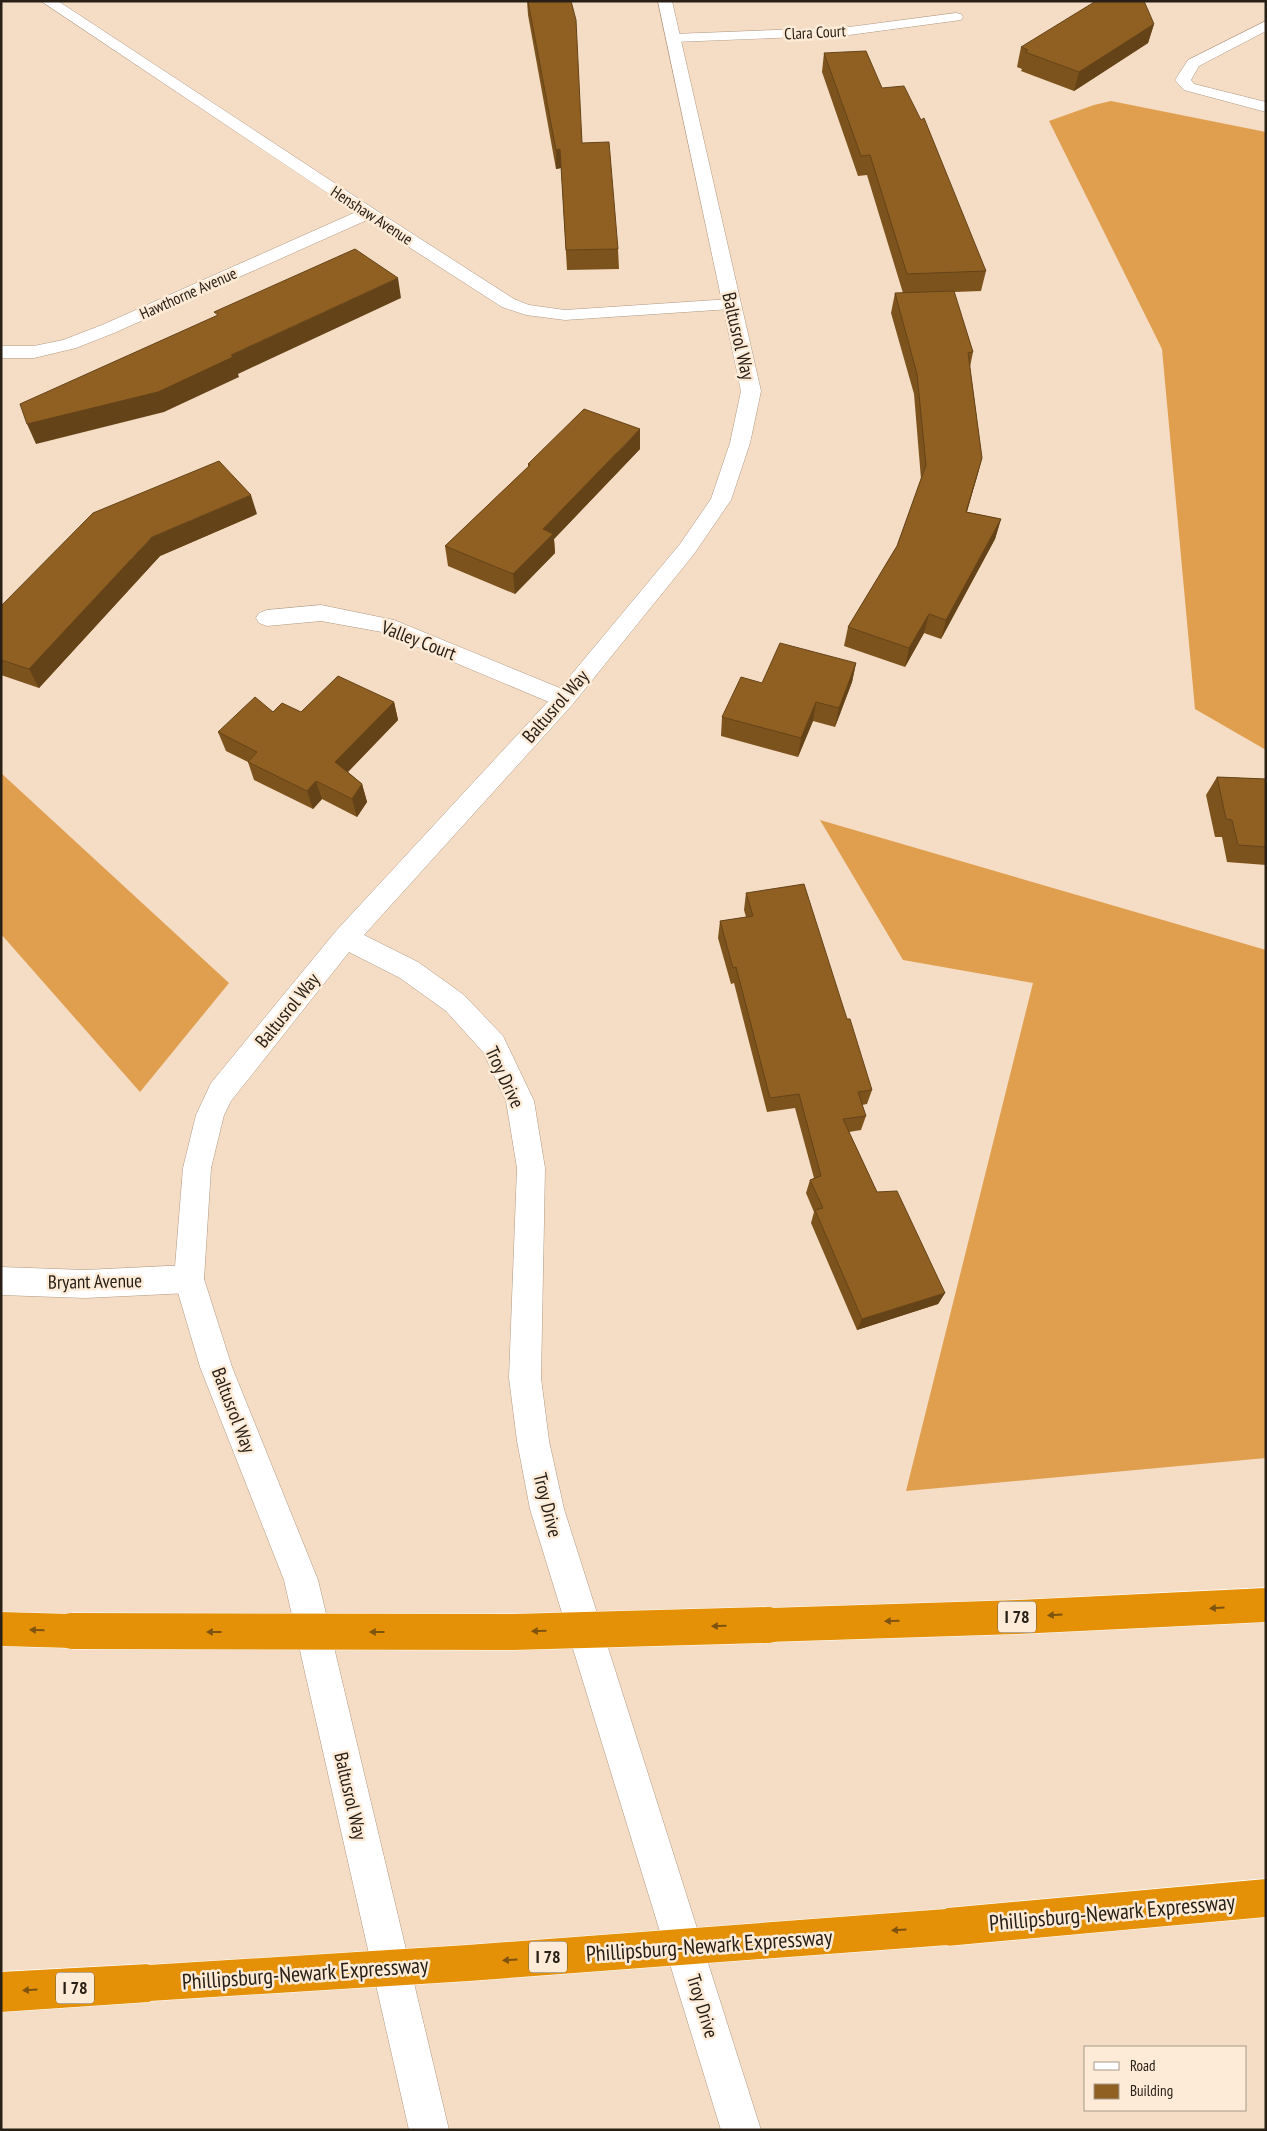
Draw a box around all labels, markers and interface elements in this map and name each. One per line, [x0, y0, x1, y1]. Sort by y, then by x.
street label: Clara Court [784, 20, 847, 44]
street label: Henshaw Avenue [327, 181, 417, 249]
street label: Hawthorne Avenue [136, 263, 240, 323]
street label: Baltusrol Way [717, 290, 761, 383]
street label: Valley Court [377, 614, 460, 665]
street label: Baltusrol Way [517, 664, 594, 748]
street label: Baltusrol Way [250, 967, 325, 1052]
street label: Troy Drive [480, 1042, 530, 1112]
street label: Bryant Avenue [48, 1268, 142, 1294]
street label: Baltusrol Way [207, 1364, 262, 1457]
street label: Troy Drive [528, 1470, 568, 1540]
road number: I 78 [998, 1601, 1036, 1632]
one-way arrow [1209, 1604, 1225, 1612]
one-way arrow [1046, 1612, 1062, 1620]
one-way arrow [884, 1617, 900, 1625]
one-way arrow [711, 1623, 727, 1631]
one-way arrow [28, 1626, 44, 1634]
one-way arrow [531, 1627, 547, 1635]
one-way arrow [206, 1628, 222, 1636]
one-way arrow [368, 1628, 384, 1636]
street label: Baltusrol Way [329, 1750, 373, 1843]
street label: Phillipsburg-Newark Expressway [988, 1887, 1237, 1937]
street label: Phillipsburg-Newark Expressway [585, 1922, 834, 1968]
one-way arrow [890, 1927, 906, 1935]
road number: I 78 [529, 1941, 567, 1972]
street label: Phillipsburg-Newark Expressway [181, 1950, 430, 1996]
one-way arrow [502, 1956, 518, 1964]
street label: Troy Drive [682, 1971, 724, 2041]
road number: I 78 [56, 1972, 94, 2004]
one-way arrow [22, 1987, 38, 1995]
legend [1084, 2046, 1247, 2111]
text: Road [1130, 2056, 1156, 2075]
text: Building [1130, 2081, 1173, 2100]

